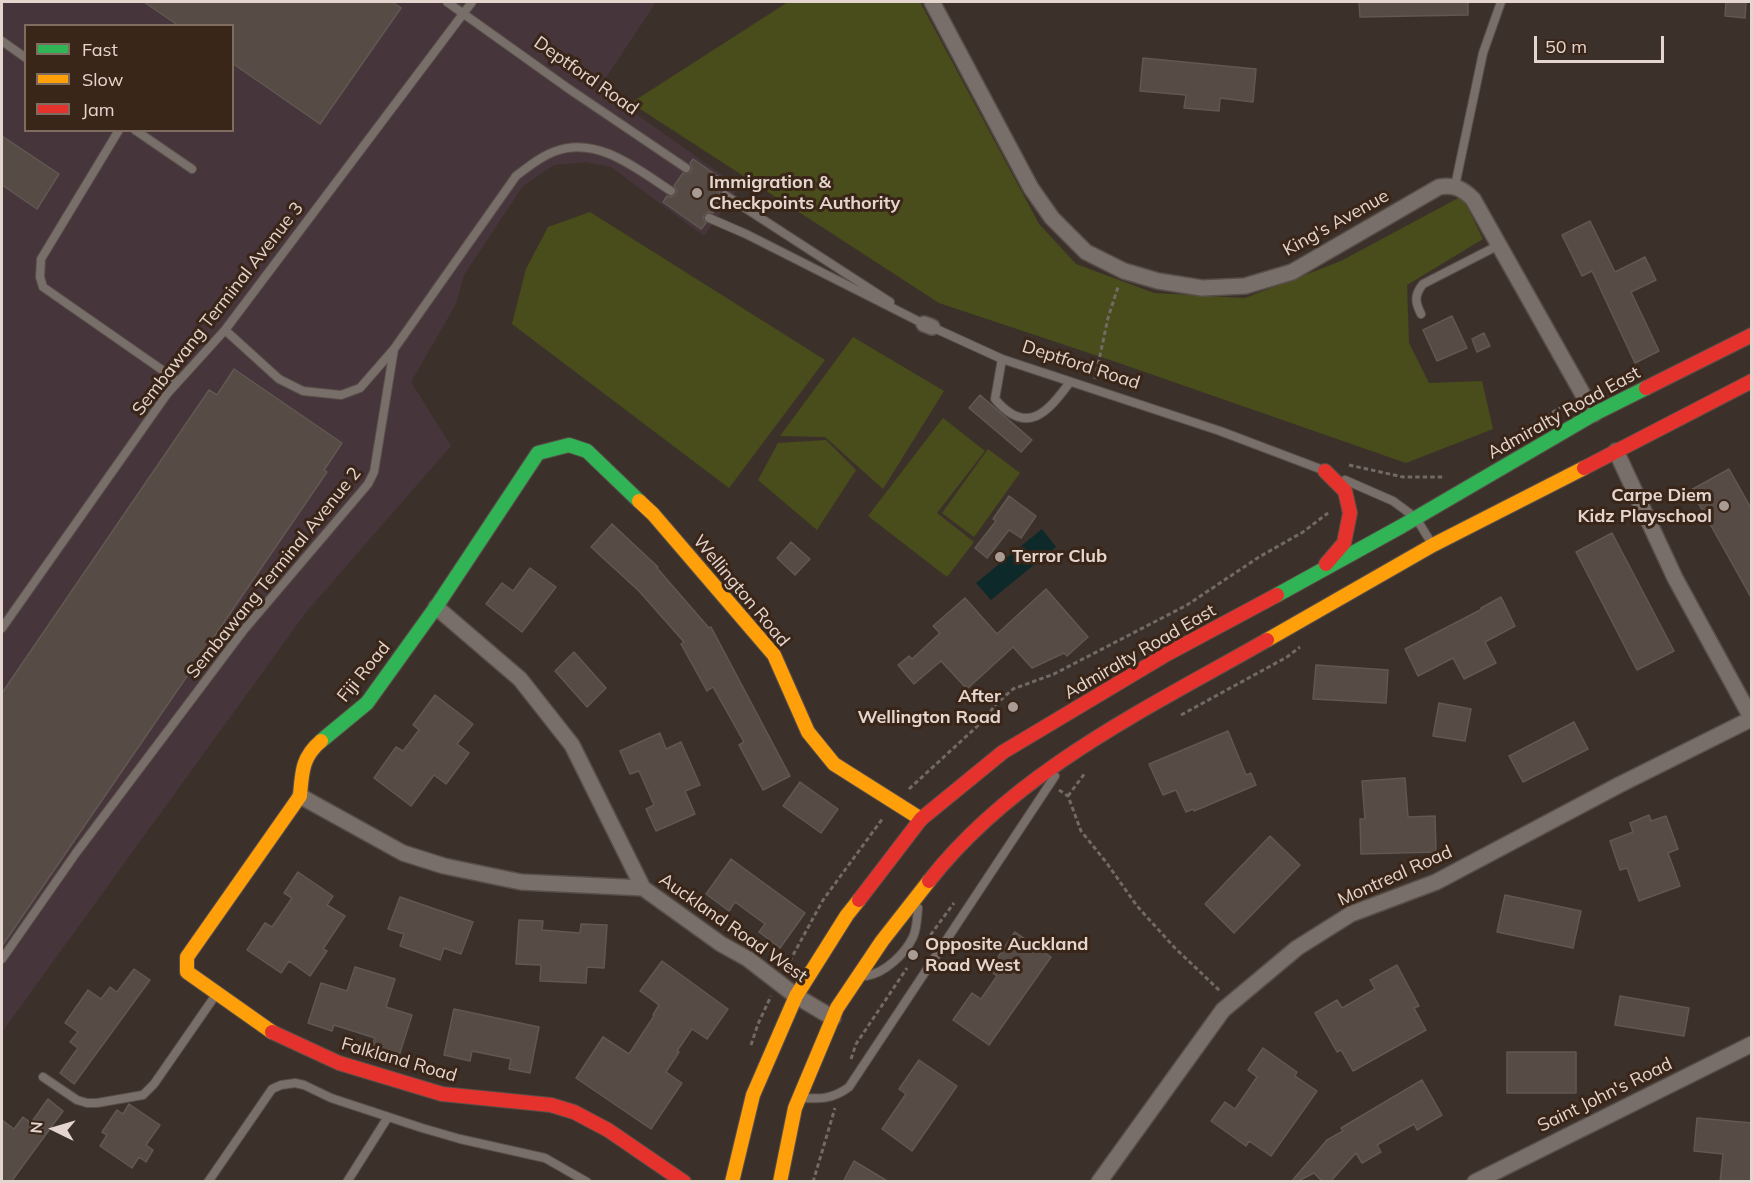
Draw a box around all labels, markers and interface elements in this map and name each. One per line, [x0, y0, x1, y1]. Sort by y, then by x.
legend [24, 24, 234, 132]
scale bar [1537, 24, 1668, 62]
street label: Deptford Road [530, 32, 642, 120]
text: 50 m [1545, 35, 1587, 58]
text: Fast [82, 38, 118, 61]
text: Slow [82, 68, 123, 91]
text: Jam [82, 98, 115, 121]
place label: Immigration & Checkpoints Authority [709, 172, 900, 214]
street label: King's Avenue [1279, 185, 1393, 261]
marker: Immigration & Checkpoints Authority [690, 186, 704, 200]
street label: Sembawang Terminal Avenue 3 [128, 198, 308, 420]
street label: Deptford Road [1019, 336, 1143, 394]
street label: Admiralty Road East [1484, 362, 1644, 464]
street label: Sembawang Terminal Avenue 2 [182, 463, 366, 683]
place label: Carpe Diem Kidz Playschool [1577, 485, 1712, 528]
marker: Carpe Diem Kidz Playschool [1717, 499, 1731, 513]
street label: Wellington Road [688, 531, 794, 651]
place label: Terror Club [1012, 546, 1107, 568]
marker: Terror Club [993, 550, 1007, 564]
street label: Admiralty Road East [1060, 600, 1220, 704]
street label: Fiji Road [333, 637, 395, 707]
place label: After Wellington Road [857, 686, 1001, 728]
marker: After Wellington Road [1006, 700, 1020, 714]
street label: Montreal Road [1335, 841, 1455, 911]
street label: Auckland Road West [655, 869, 811, 987]
place label: Opposite Auckland Road West [925, 934, 1088, 976]
marker: Opposite Auckland Road West [906, 948, 920, 962]
street label: Falkland Road [339, 1033, 459, 1087]
street label: Saint John's Road [1534, 1053, 1676, 1137]
north arrow [24, 1099, 84, 1159]
text: N [26, 1121, 47, 1134]

